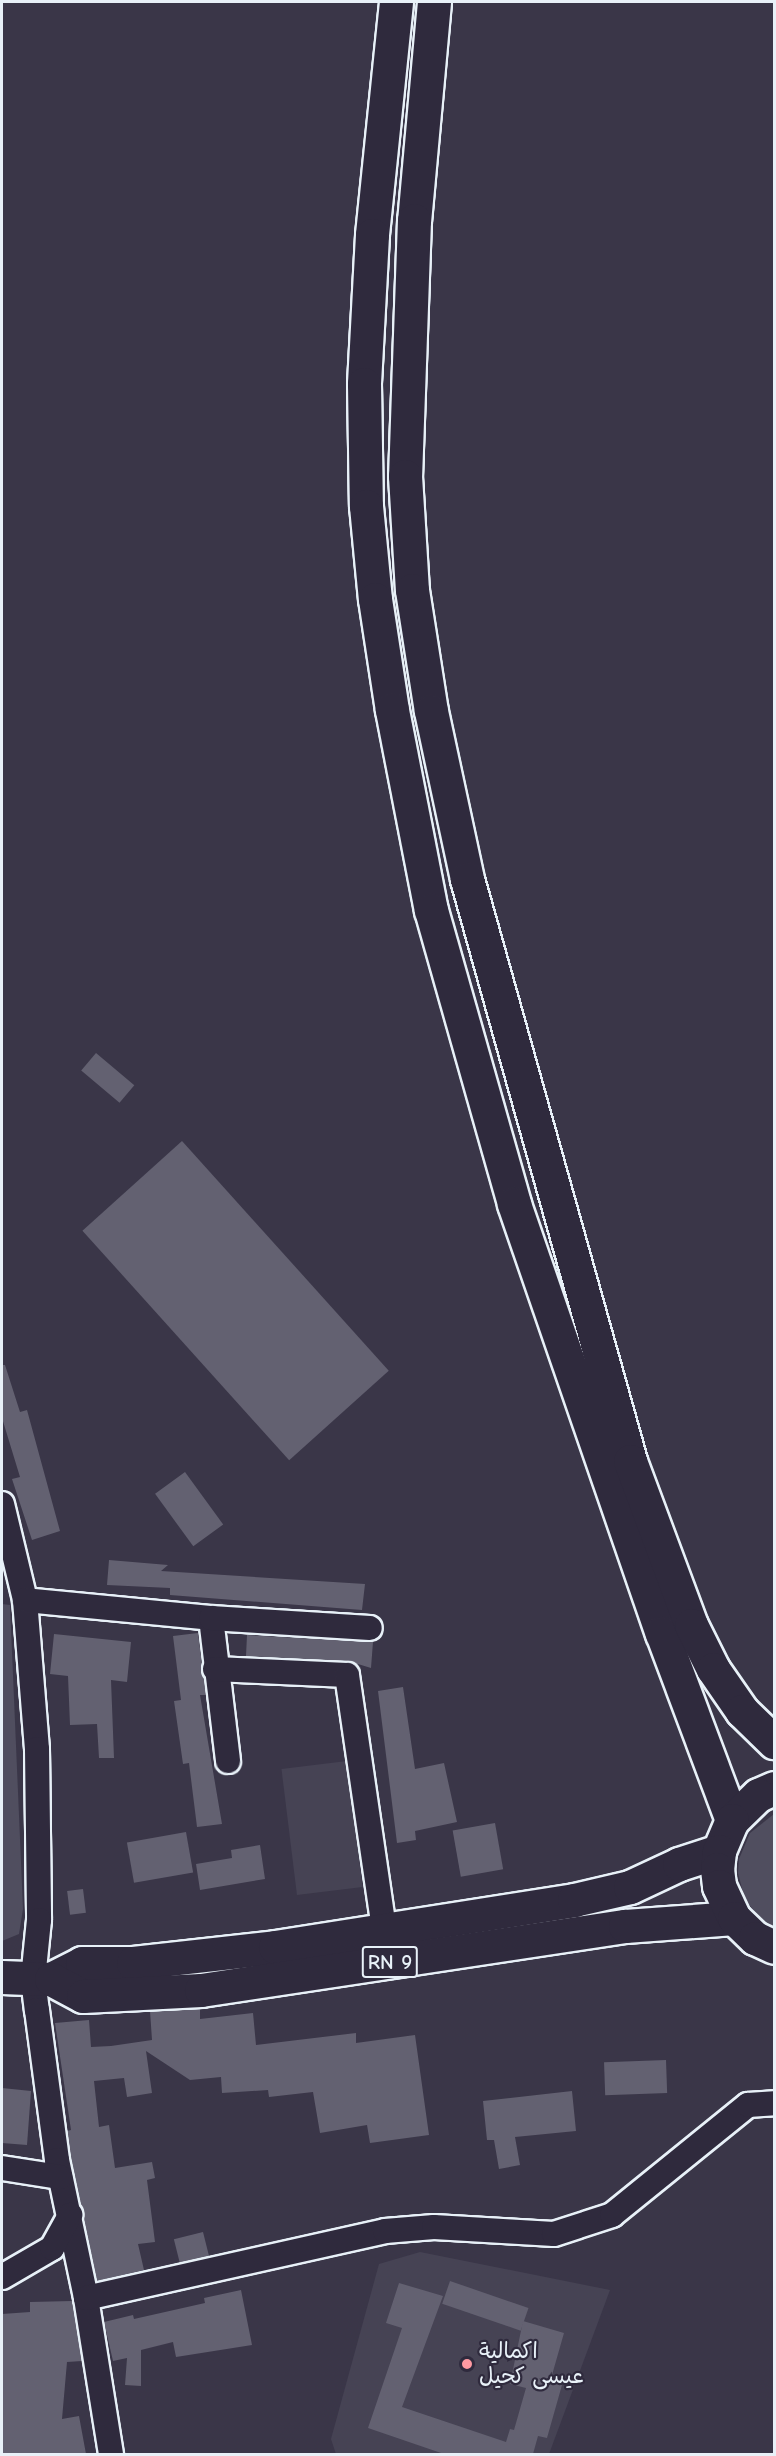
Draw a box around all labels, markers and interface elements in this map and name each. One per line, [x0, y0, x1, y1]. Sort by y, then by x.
road number: RN 9 [362, 1944, 418, 1980]
place label: اكمالية عيسى كحيل [479, 2338, 584, 2390]
marker: اكمالية عيسى كحيل [460, 2357, 474, 2371]

